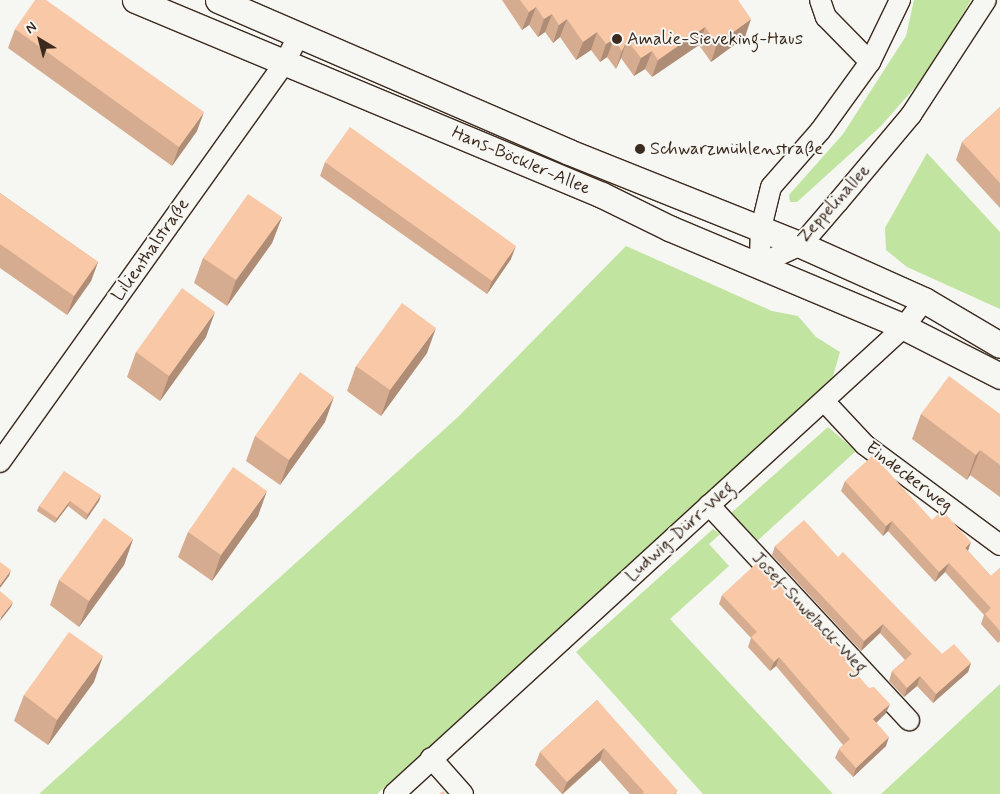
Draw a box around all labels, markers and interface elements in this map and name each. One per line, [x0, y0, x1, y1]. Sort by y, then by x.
north arrow [15, 15, 65, 65]
text: N [22, 18, 40, 38]
place label: Amalie-Sieveking-Haus [627, 28, 803, 50]
marker: Amalie-Sieveking-Haus [611, 33, 623, 45]
street label: Hans-Böckler-Allee [448, 122, 594, 200]
place label: Schwarzmühlenstraße [650, 138, 823, 160]
marker: Schwarzmühlenstraße [634, 143, 646, 155]
street label: Zeppelinallee [793, 160, 875, 248]
street label: Lilienthalstraße [108, 194, 194, 306]
street label: Eindeckerweg [861, 437, 957, 517]
street label: Ludwig-Dürr-Weg [621, 477, 739, 587]
street label: Josef-Suwelack-Weg [747, 547, 871, 679]

